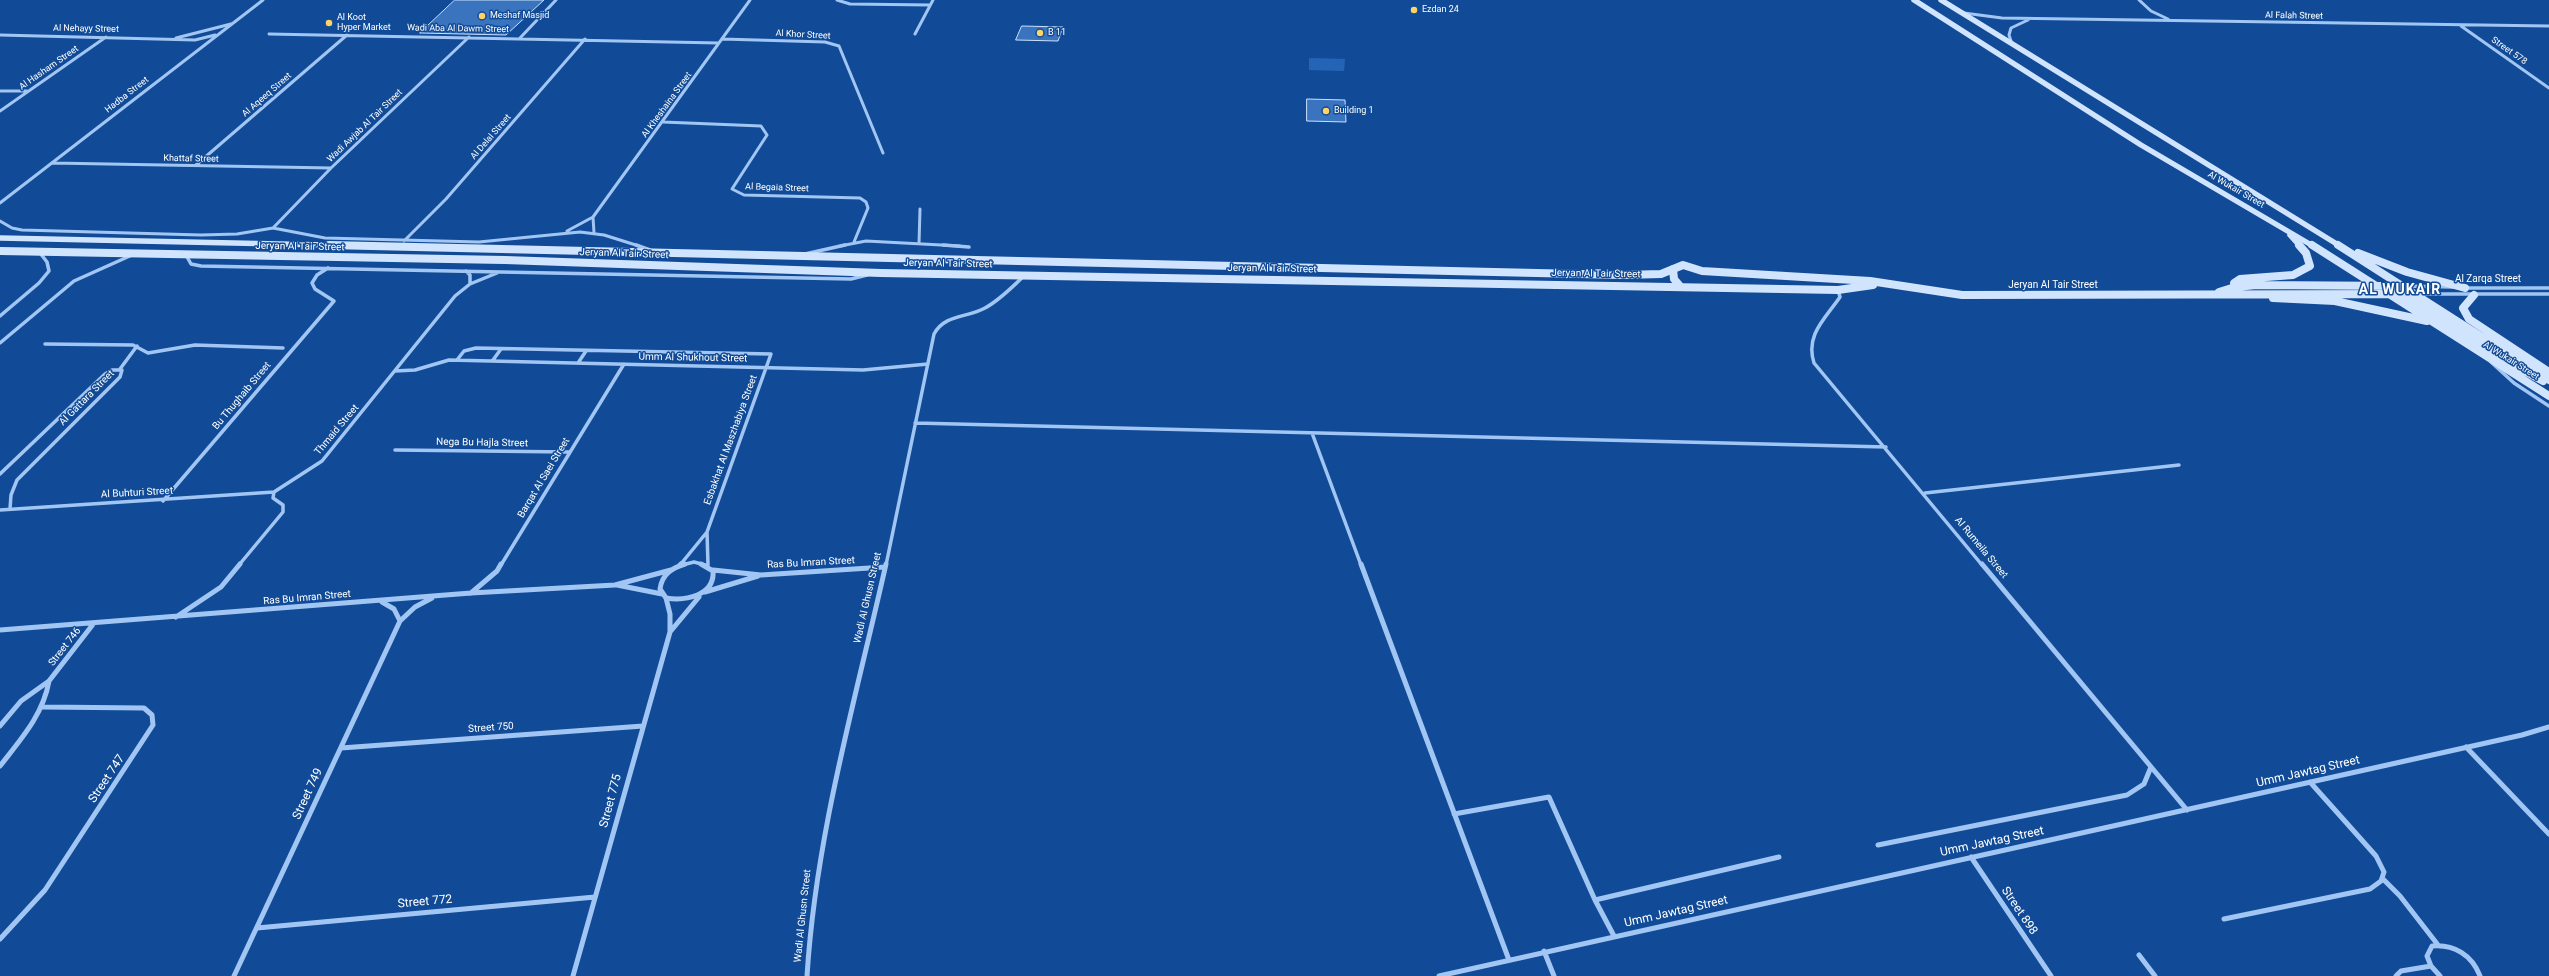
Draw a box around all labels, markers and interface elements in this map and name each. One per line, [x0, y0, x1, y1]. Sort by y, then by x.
marker: Ezdan 24 [1409, 5, 1419, 15]
place label: Ezdan 24 [1422, 5, 1459, 15]
street label: Al Falah Street [2265, 10, 2323, 22]
marker: Meshaf Masjid [477, 11, 487, 21]
place label: Meshaf Masjid [490, 11, 549, 21]
place label: Al Koot Hyper Market [337, 13, 391, 34]
marker: Al Koot Hyper Market [324, 18, 334, 28]
street label: Al Nehayy Street [53, 23, 119, 35]
street label: Wadi Aba Al Dawm Street [407, 23, 509, 35]
street label: Al Khor Street [775, 28, 831, 42]
marker: B 11 [1035, 28, 1045, 38]
place label: B 11 [1048, 28, 1066, 38]
street label: Street 578 [2489, 35, 2529, 67]
street label: Al Hasham Street [17, 44, 81, 92]
street label: Al Kheshaina Street [640, 70, 694, 140]
street label: Al Aqeeq Street [240, 71, 294, 119]
street label: Hadba Street [103, 75, 151, 115]
street label: Wadi Awjab Al Tair Street [325, 87, 405, 165]
marker: Building 1 [1321, 106, 1331, 116]
place label: Building 1 [1334, 106, 1374, 116]
street label: Al Delal Street [468, 112, 514, 162]
street label: Khattaf Street [163, 153, 219, 165]
street label: Al Wukair Street [2206, 169, 2266, 211]
street label: Al Begaia Street [745, 181, 809, 195]
street label: Jeryan Al Tair Street [255, 240, 345, 254]
street label: Jeryan Al Tair Street [579, 246, 669, 262]
street label: Jeryan Al Tair Street [903, 257, 993, 271]
street label: Jeryan Al Tair Street [1227, 262, 1317, 276]
street label: Jeryan Al Tair Street [1551, 267, 1641, 281]
street label: Al Zarqa Street [2455, 273, 2521, 285]
street label: Jeryan Al Tair Street [2008, 279, 2098, 291]
district label: AL WUKAIR [2359, 282, 2441, 298]
street label: Al Wukair Street [2481, 340, 2541, 382]
street label: Umm Al Shukhout Street [638, 351, 748, 365]
street label: Bu Thughaib Street [210, 360, 274, 432]
street label: Al Gattara Street [57, 368, 117, 428]
street label: Esbakhat Al Maszhabiya Street [702, 373, 760, 507]
street label: Thmaid Street [312, 402, 362, 458]
street label: Nega Bu Hajla Street [436, 436, 528, 450]
street label: Barqat Al Saei Street [515, 436, 573, 520]
street label: Al Buhturi Street [101, 485, 173, 501]
street label: Al Rumeila Street [1952, 515, 2010, 581]
street label: Wadi Al Ghusn Street [852, 551, 884, 645]
street label: Ras Bu Imran Street [767, 555, 855, 571]
street label: Ras Bu Imran Street [263, 588, 351, 608]
street label: Street 746 [46, 625, 84, 669]
street label: Street 750 [468, 720, 514, 736]
street label: Street 747 [86, 752, 128, 806]
street label: Umm Jawtag Street [2255, 753, 2361, 791]
street label: Street 749 [290, 766, 326, 822]
street label: Street 775 [597, 773, 625, 829]
street label: Umm Jawtag Street [1939, 824, 2045, 860]
street label: Wadi Al Ghusn Street [792, 869, 814, 963]
street label: Street 898 [1998, 884, 2040, 938]
street label: Street 772 [397, 892, 453, 912]
street label: Umm Jawtag Street [1623, 893, 1729, 931]

